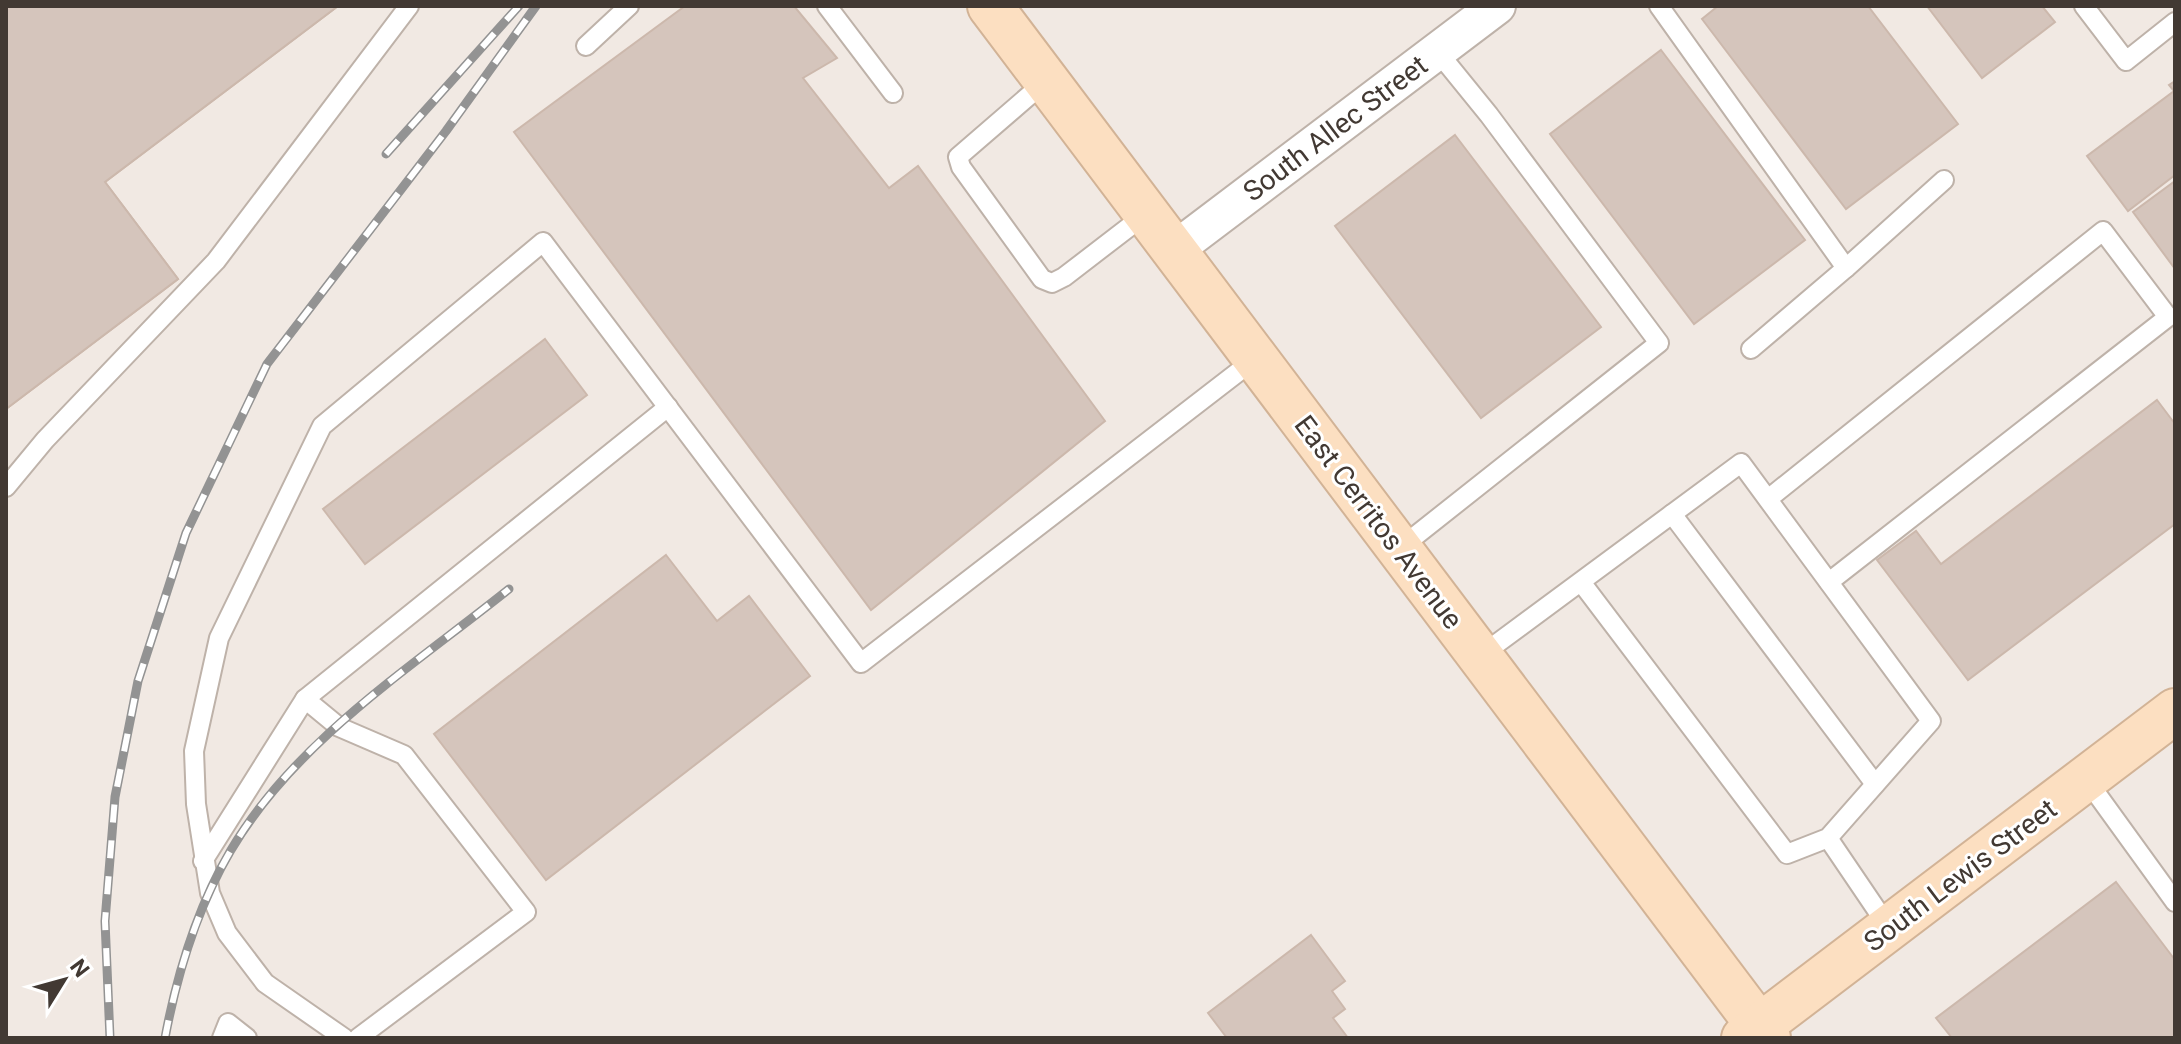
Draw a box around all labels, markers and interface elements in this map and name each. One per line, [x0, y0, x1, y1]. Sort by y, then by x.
street label: South Allec Street [1237, 48, 1434, 208]
street label: East Cerritos Avenue [1288, 409, 1470, 635]
street label: South Lewis Street [1857, 792, 2063, 959]
north arrow [24, 940, 104, 1020]
text: N [65, 955, 94, 982]

